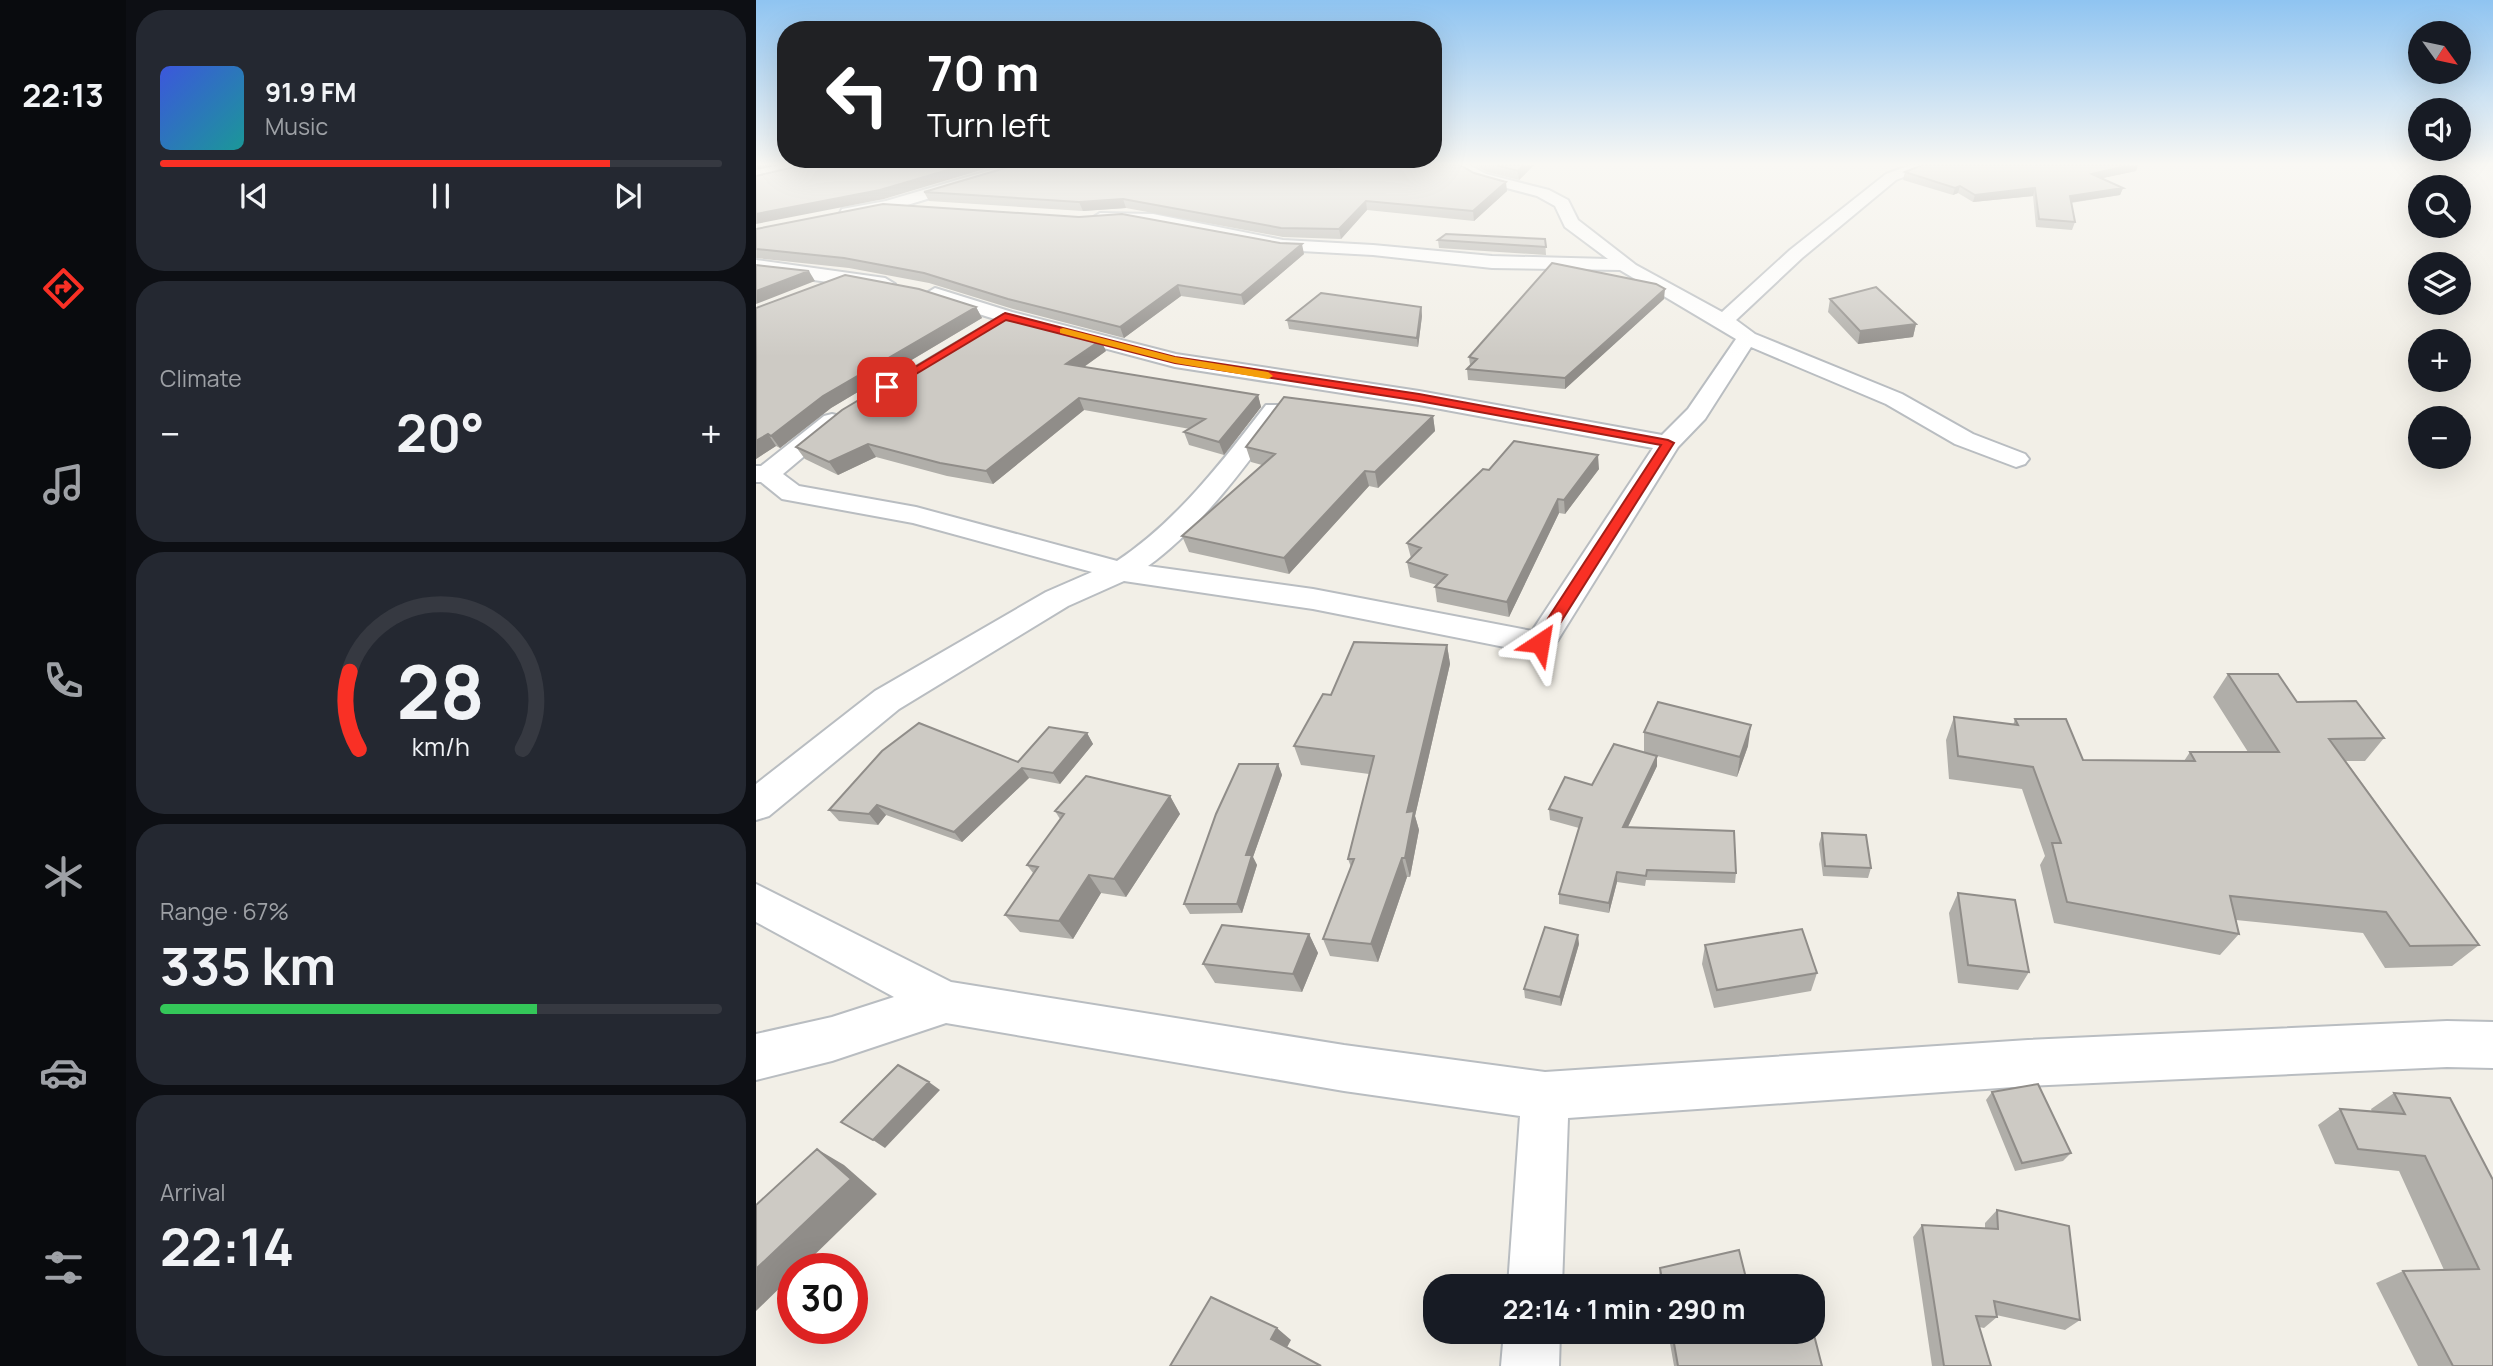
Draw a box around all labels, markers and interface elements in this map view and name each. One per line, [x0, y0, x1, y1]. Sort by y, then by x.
north arrow [2408, 21, 2471, 84]
map controls [2408, 21, 2471, 469]
text: 70 m [927, 39, 1039, 106]
icon: left [812, 49, 903, 140]
text: 22:13 [22, 73, 104, 117]
text: 91.9 FM [265, 74, 357, 110]
button: sound [2408, 98, 2471, 161]
text: Turn left [927, 103, 1051, 147]
text: Music [265, 110, 328, 142]
button: search [2408, 175, 2471, 238]
icon: previous [235, 177, 273, 215]
icon: pause [422, 177, 460, 215]
icon: next [609, 177, 647, 215]
button: layers [2408, 252, 2471, 315]
icon: directions [39, 264, 88, 313]
button: + [2408, 329, 2471, 392]
pin [857, 357, 917, 417]
text: Climate [160, 362, 242, 394]
icon: arrive [868, 368, 906, 406]
text: 20° [396, 397, 485, 468]
button: − [2408, 406, 2471, 469]
text: − [160, 407, 181, 459]
text: + [700, 407, 722, 459]
icon: music [39, 460, 88, 509]
position arrow [1503, 606, 1577, 680]
text: 28 [397, 641, 485, 741]
icon: phone [39, 656, 88, 705]
text: km/h [412, 729, 470, 764]
icon: climate [39, 852, 88, 901]
text: Range · 67% [160, 895, 289, 927]
text: 335 km [160, 930, 336, 1001]
icon: car [39, 1048, 88, 1097]
text: Arrival [160, 1176, 226, 1208]
text: 22:14 [160, 1211, 294, 1282]
icon: filters [39, 1243, 88, 1292]
speed limit sign: 30 [777, 1253, 868, 1344]
text: 22:14 · 1 min · 290 m [1503, 1291, 1745, 1327]

